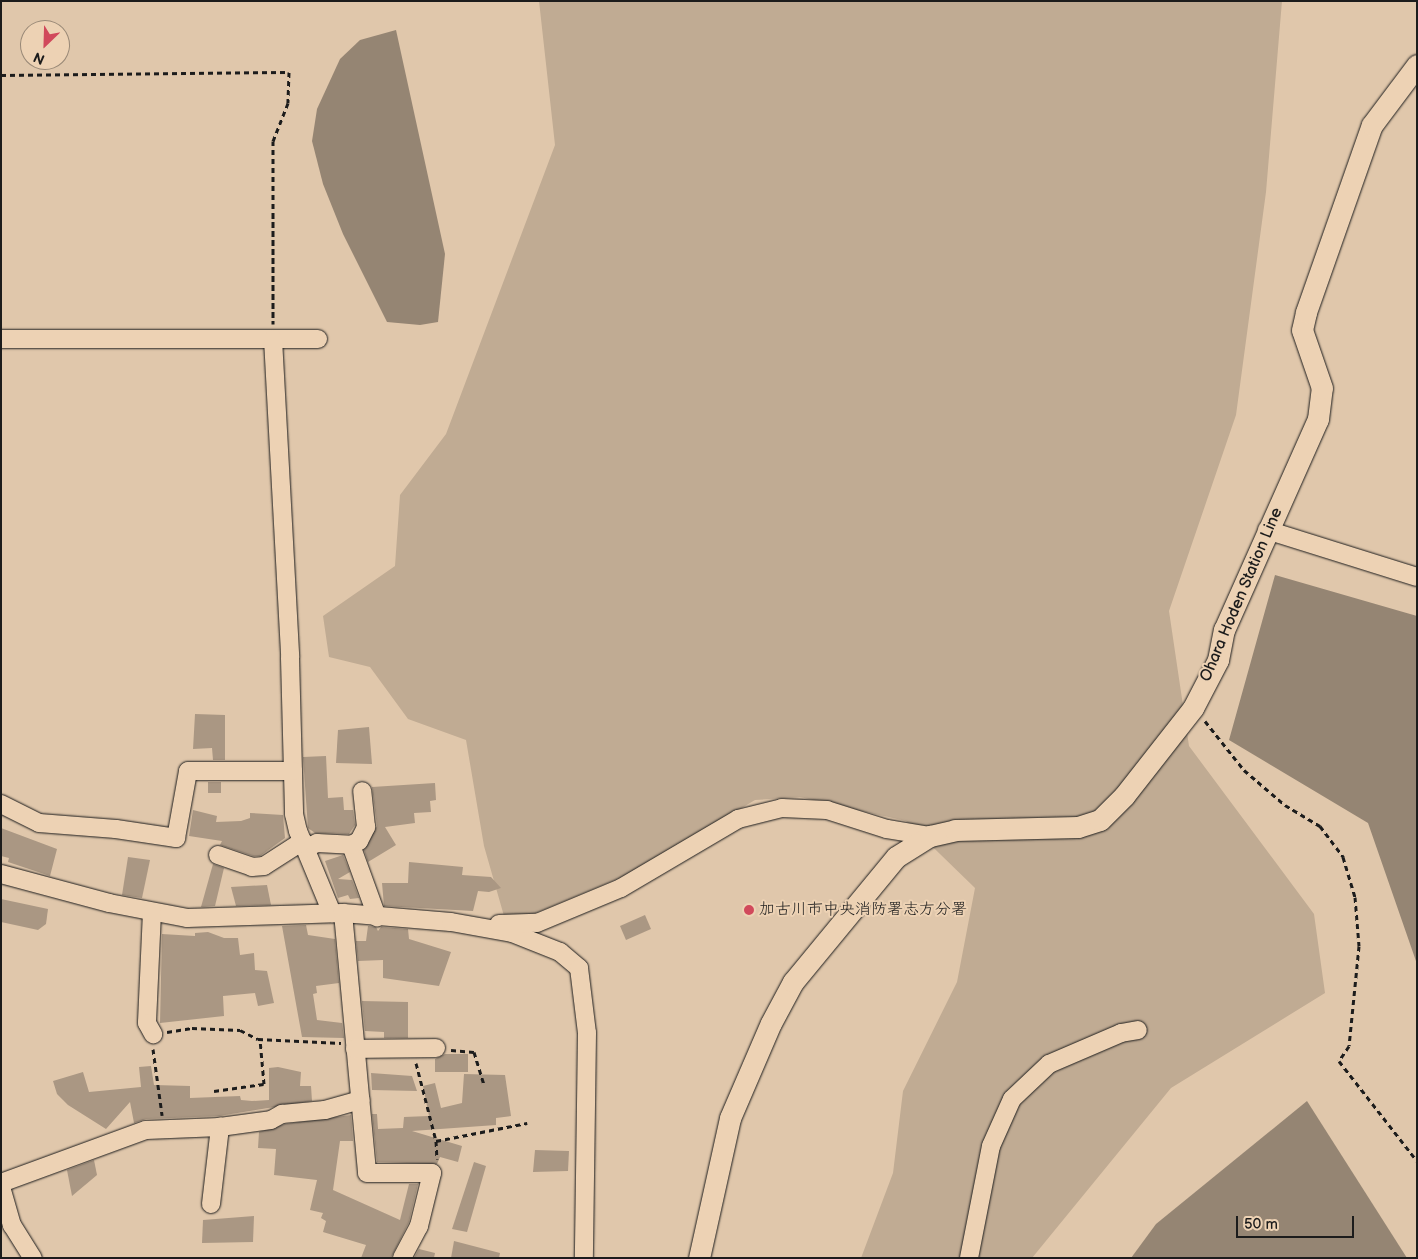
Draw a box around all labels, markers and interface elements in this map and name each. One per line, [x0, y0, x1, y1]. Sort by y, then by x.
north arrow [20, 20, 70, 70]
text: N [31, 48, 47, 68]
street label: Ohara Hoden Station Line [1197, 505, 1287, 685]
place label: 加古川市中央消防署志方分署 [759, 900, 967, 920]
marker: 加古川市中央消防署志方分署 [743, 904, 755, 916]
scale bar [1238, 1206, 1356, 1238]
text: 50 m [1244, 1215, 1278, 1234]

